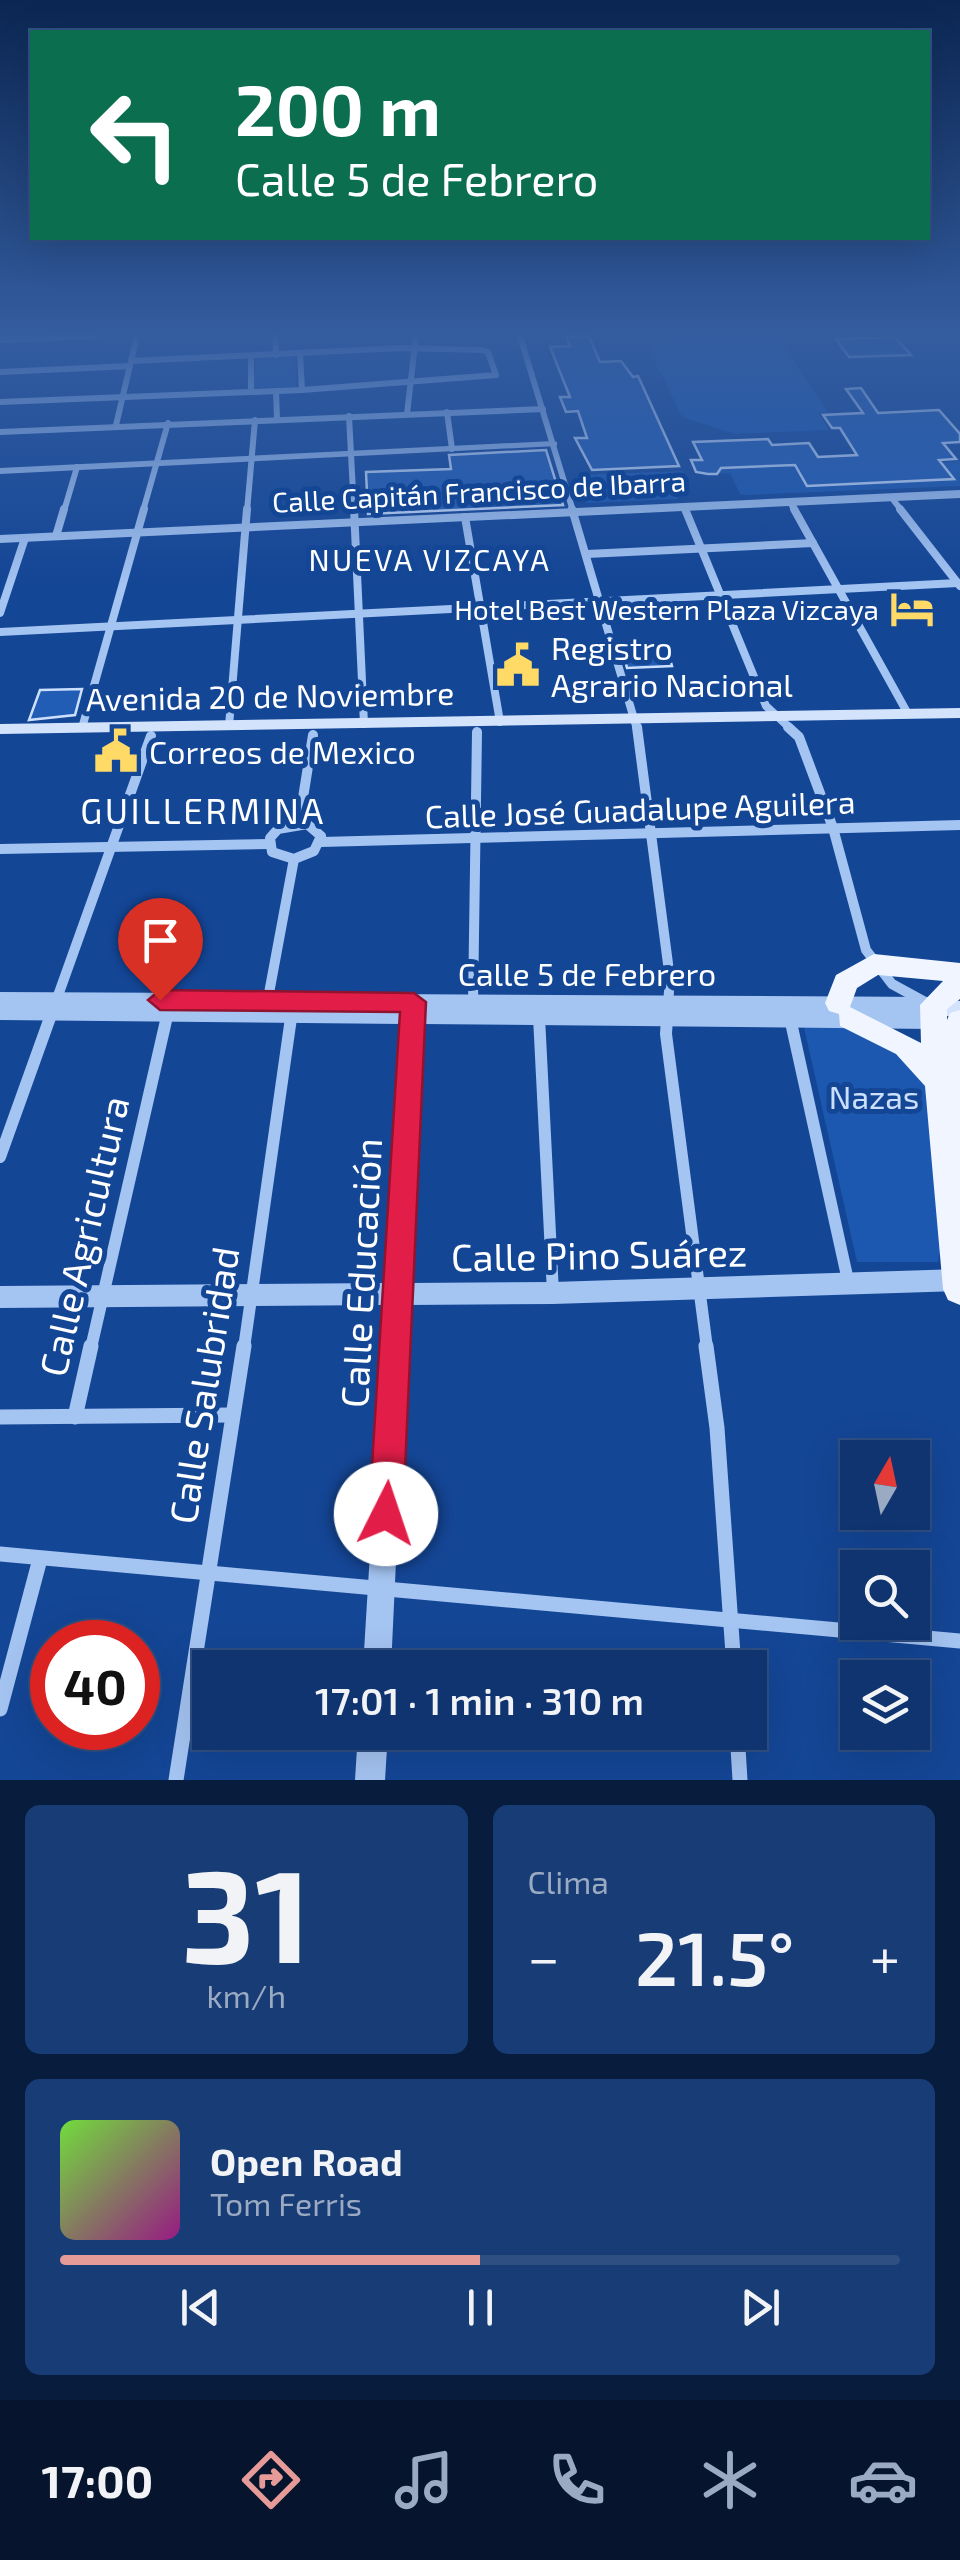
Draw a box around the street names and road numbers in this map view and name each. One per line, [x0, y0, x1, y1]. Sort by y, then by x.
street label: Calle Capitán Francisco de Ibarra [271, 463, 687, 519]
street label: Avenida 20 de Noviembre [86, 673, 454, 717]
street label: Calle José Guadalupe Aguilera [424, 781, 856, 835]
street label: Calle 5 de Febrero [458, 954, 716, 992]
street label: Calle Agricultura [28, 1091, 138, 1381]
street label: Calle Educación [330, 1137, 390, 1409]
street label: Calle Pino Suárez [450, 1228, 748, 1280]
street label: Calle Salubridad [158, 1243, 248, 1527]

